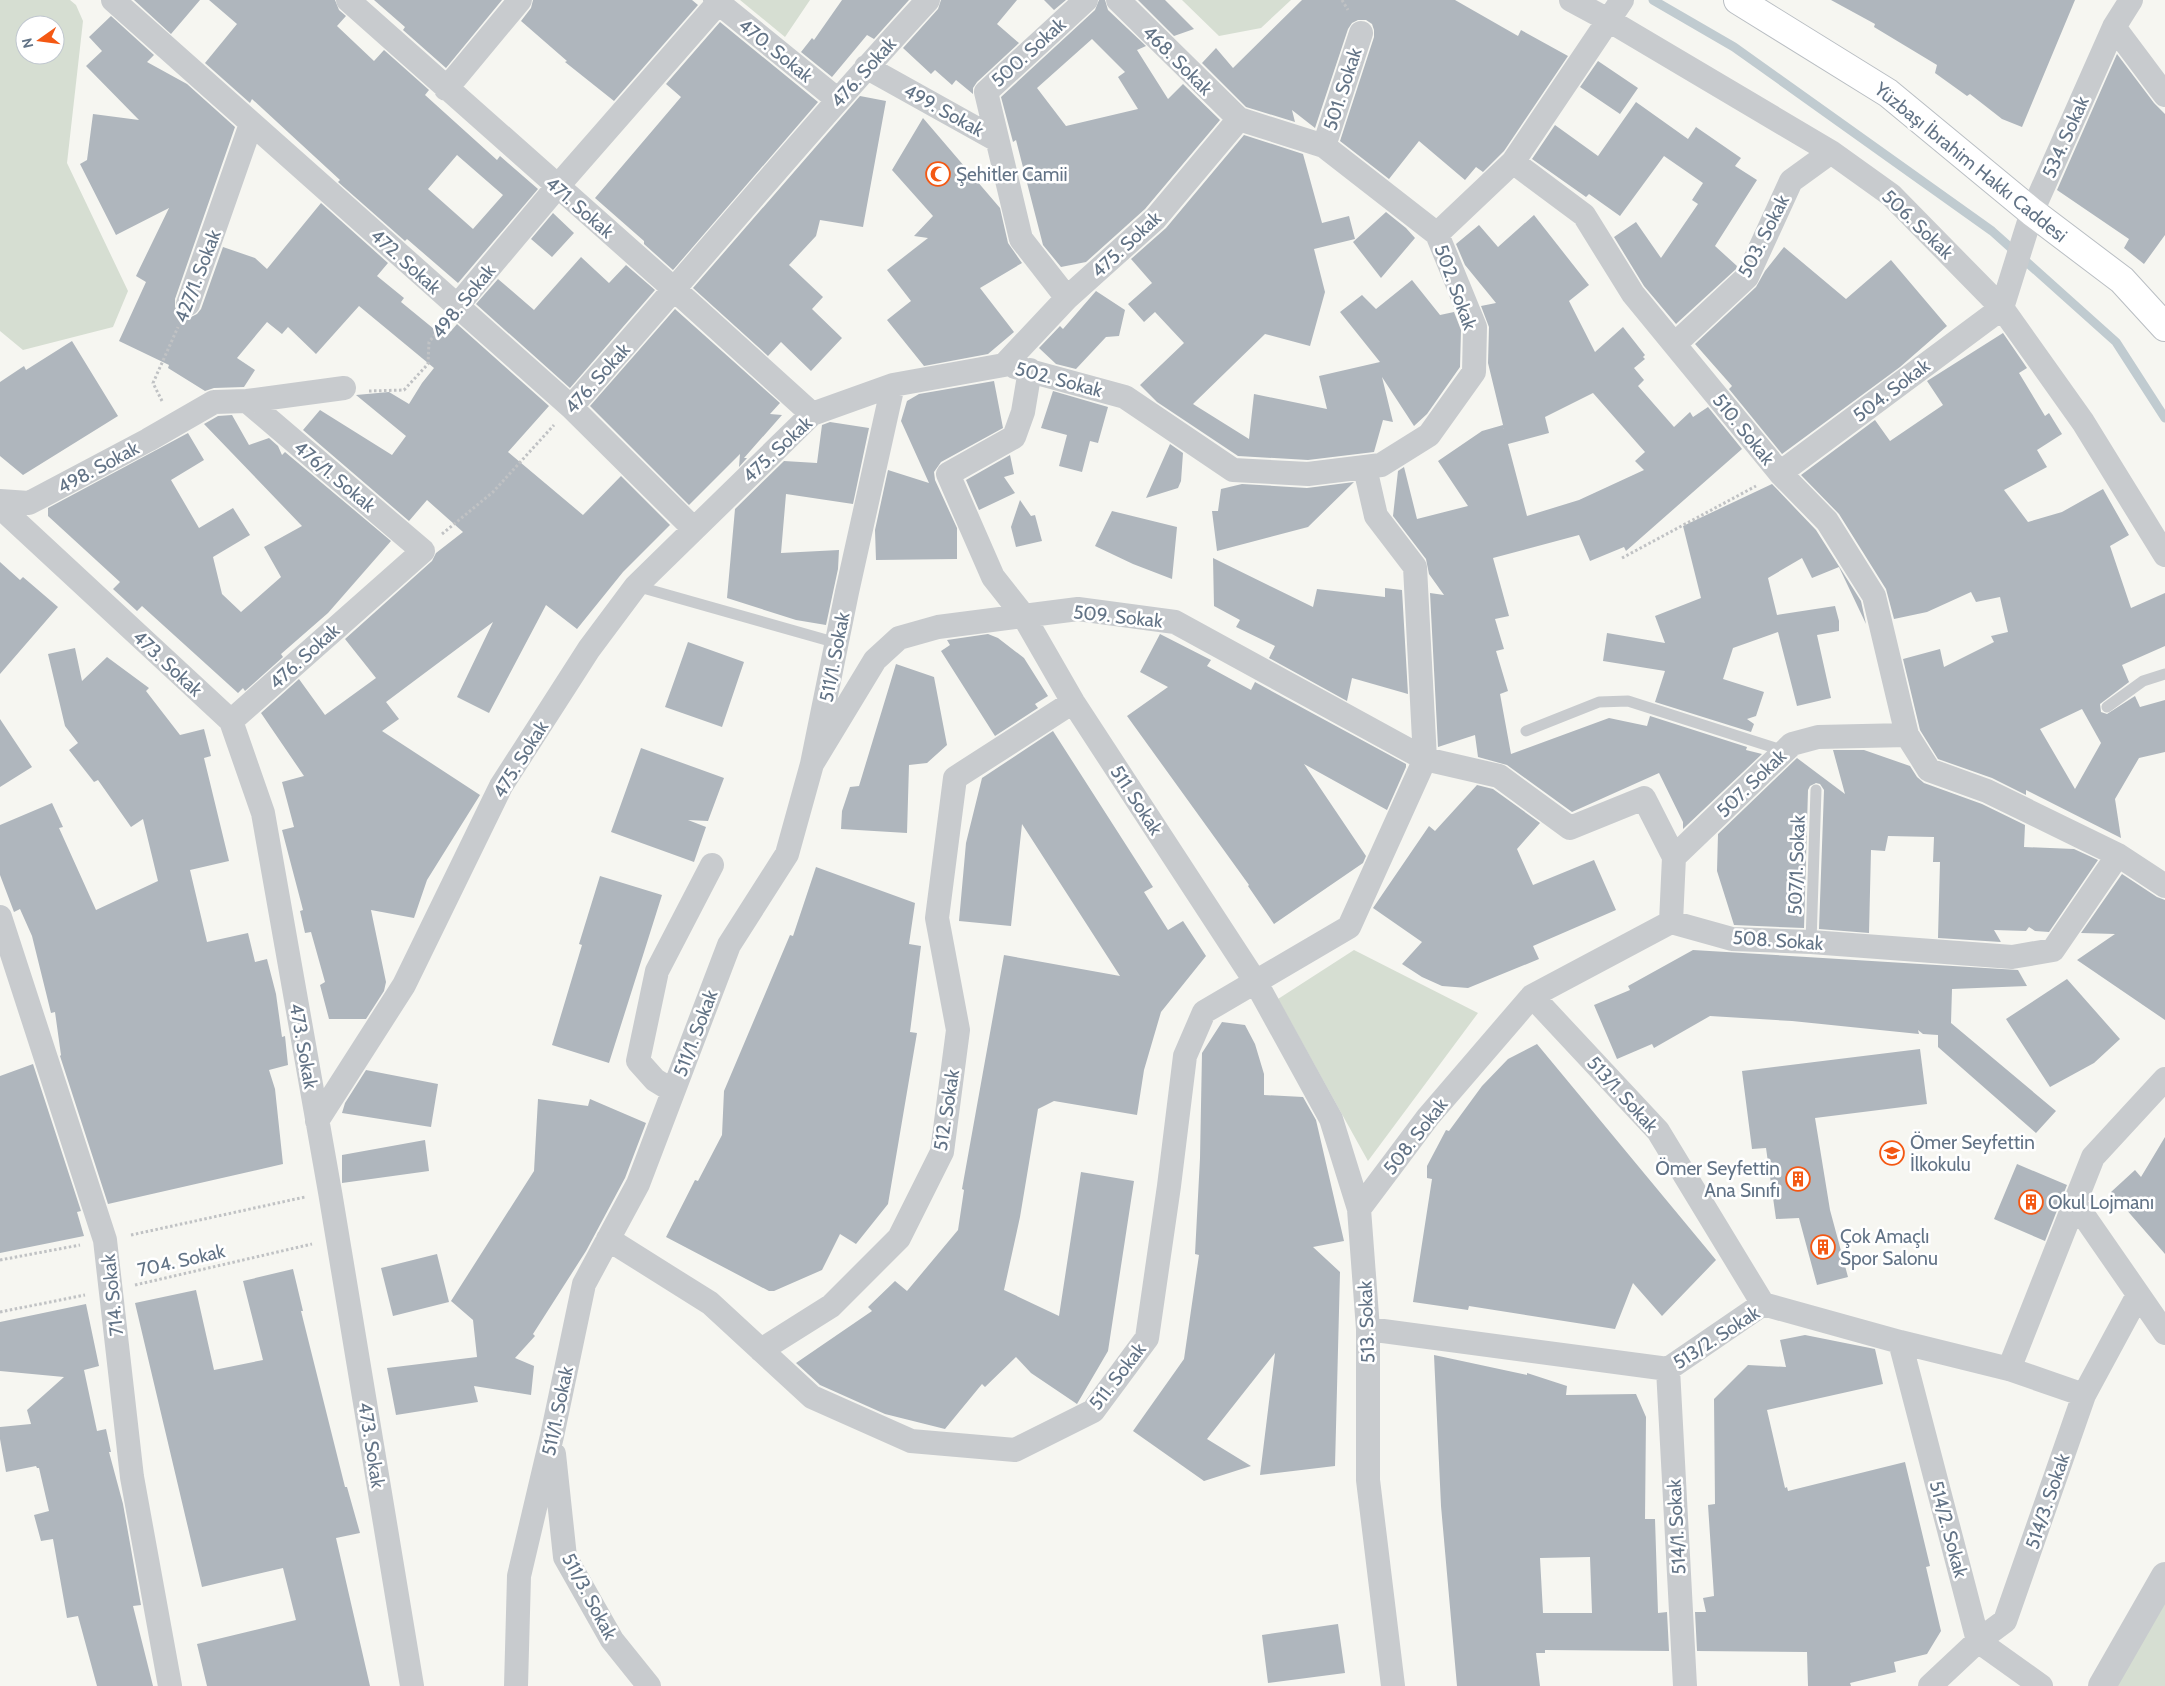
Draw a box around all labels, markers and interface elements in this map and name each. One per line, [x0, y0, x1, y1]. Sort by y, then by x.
street label: 470. Sokak [734, 13, 818, 88]
street label: 500. Sokak [986, 13, 1071, 92]
north arrow [15, 15, 65, 65]
street label: 468. Sokak [1138, 21, 1218, 100]
street label: 476. Sokak [826, 32, 901, 112]
text: N [17, 36, 37, 50]
street label: 501. Sokak [1318, 44, 1367, 133]
street label: Yüzbaşı İbrahim Hakkı Caddesi [1869, 77, 2072, 247]
street label: 499. Sokak [900, 79, 988, 142]
street label: 534. Sokak [2037, 92, 2094, 182]
mosque icon: Şehitler Camii [925, 161, 951, 187]
place label: Şehitler Camii [956, 163, 1068, 186]
street label: 471. Sokak [541, 172, 619, 243]
street label: 506. Sokak [1877, 185, 1958, 264]
street label: 503. Sokak [1733, 191, 1794, 281]
street label: 475. Sokak [1087, 206, 1166, 282]
street label: 472. Sokak [366, 224, 446, 299]
street label: 427/1. Sokak [169, 226, 226, 326]
street label: 502. Sokak [1429, 241, 1482, 334]
street label: 498. Sokak [426, 259, 501, 343]
street label: 476. Sokak [560, 338, 635, 418]
street label: 504. Sokak [1848, 354, 1935, 427]
street label: 502. Sokak [1013, 357, 1105, 402]
street label: 510. Sokak [1708, 389, 1780, 470]
street label: 475. Sokak [738, 411, 817, 487]
street label: 498. Sokak [53, 436, 143, 499]
street label: 476/1. Sokak [289, 436, 380, 517]
street label: 509. Sokak [1072, 600, 1164, 633]
street label: 511/1. Sokak [815, 610, 855, 704]
street label: 476. Sokak [264, 618, 345, 694]
street label: 473. Sokak [128, 625, 208, 702]
street label: 475. Sokak [488, 716, 553, 802]
street label: 507. Sokak [1712, 744, 1791, 822]
street label: 511. Sokak [1106, 761, 1168, 840]
street label: 507/1. Sokak [1783, 814, 1810, 915]
street label: 508. Sokak [1732, 926, 1825, 955]
street label: 511/1. Sokak [668, 986, 723, 1080]
street label: 473. Sokak [285, 1001, 322, 1091]
street label: 513/1. Sokak [1582, 1051, 1663, 1138]
street label: 512. Sokak [929, 1067, 964, 1153]
street label: 508. Sokak [1378, 1093, 1453, 1179]
place label: Ömer Seyfettin İlkokulu [1910, 1131, 2035, 1176]
school or university icon: Ömer Seyfettin İlkokulu [1879, 1140, 1905, 1166]
place label: Ömer Seyfettin Ana Sınıfı [1655, 1157, 1780, 1202]
building icon: Ömer Seyfettin Ana Sınıfı [1785, 1166, 1811, 1192]
building icon: Okul Lojmanı [2018, 1189, 2044, 1215]
place label: Okul Lojmanı [2048, 1191, 2154, 1214]
place label: Çok Amaçlı Spor Salonu [1840, 1225, 1938, 1270]
building icon: Çok Amaçlı Spor Salonu [1810, 1234, 1836, 1260]
street label: 704. Sokak [135, 1239, 228, 1282]
street label: 714. Sokak [97, 1252, 128, 1337]
street label: 513. Sokak [1354, 1280, 1379, 1364]
street label: 513/2. Sokak [1669, 1301, 1764, 1374]
street label: 511. Sokak [1084, 1338, 1151, 1414]
street label: 511/1. Sokak [537, 1364, 578, 1458]
street label: 473. Sokak [353, 1400, 390, 1490]
street label: 514/3. Sokak [2020, 1450, 2075, 1552]
street label: 514/1. Sokak [1662, 1478, 1690, 1575]
street label: 514/2. Sokak [1925, 1478, 1973, 1581]
street label: 511/3. Sokak [557, 1549, 622, 1644]

